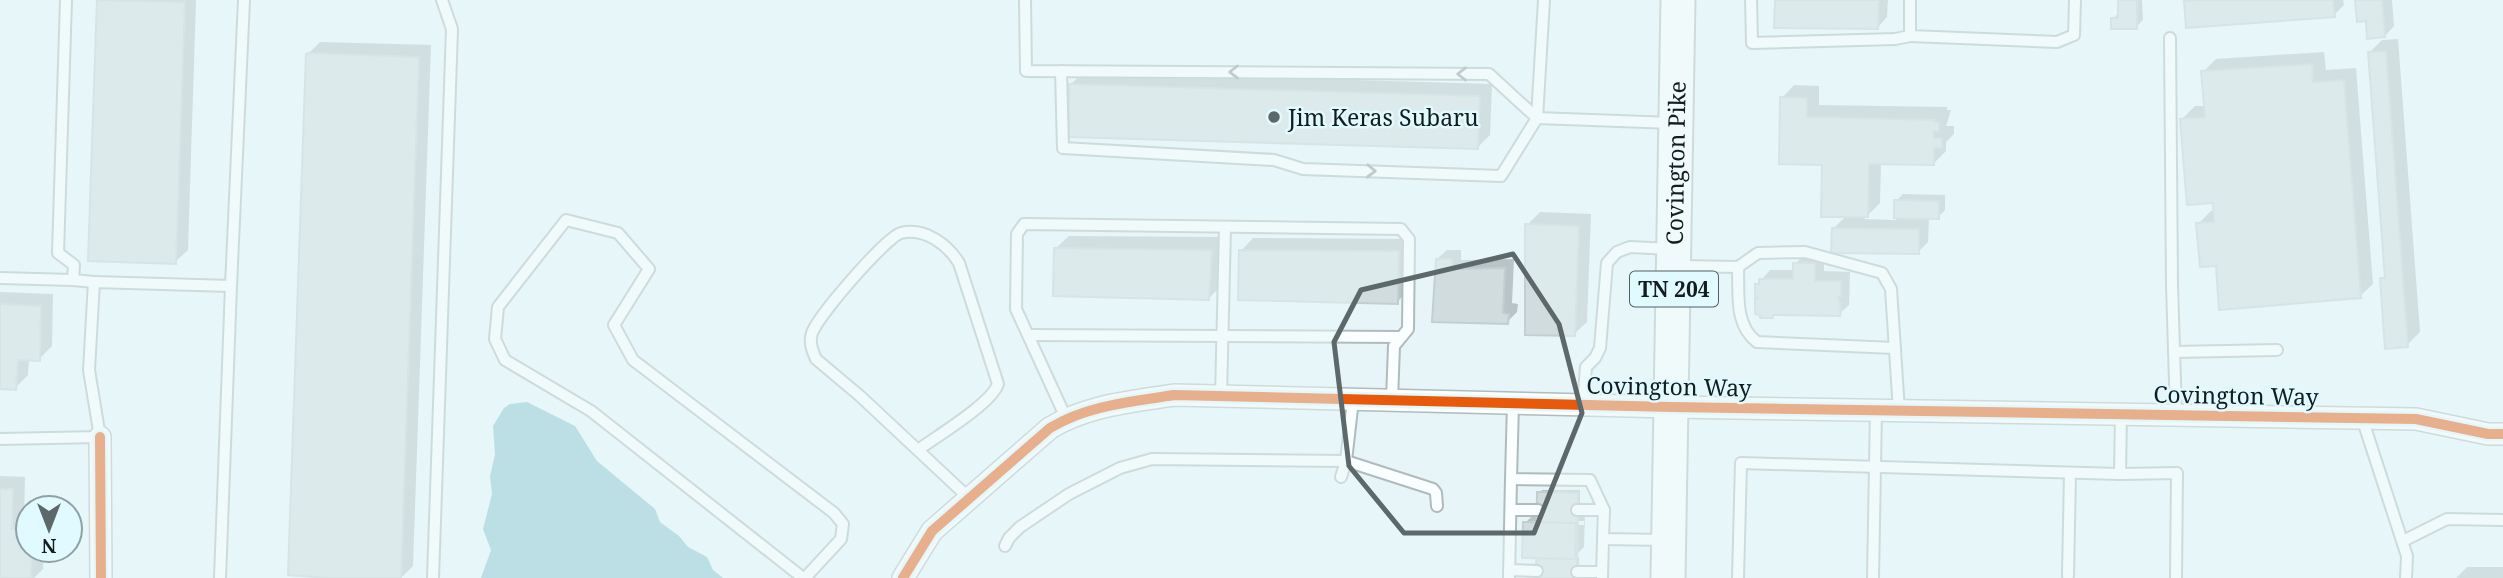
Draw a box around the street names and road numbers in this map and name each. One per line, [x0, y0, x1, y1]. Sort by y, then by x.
street label: Covington Pike [1658, 81, 1693, 245]
road number: TN 204 [1630, 272, 1718, 306]
street label: Covington Way [1586, 369, 1752, 403]
street label: Covington Way [2153, 378, 2319, 412]

